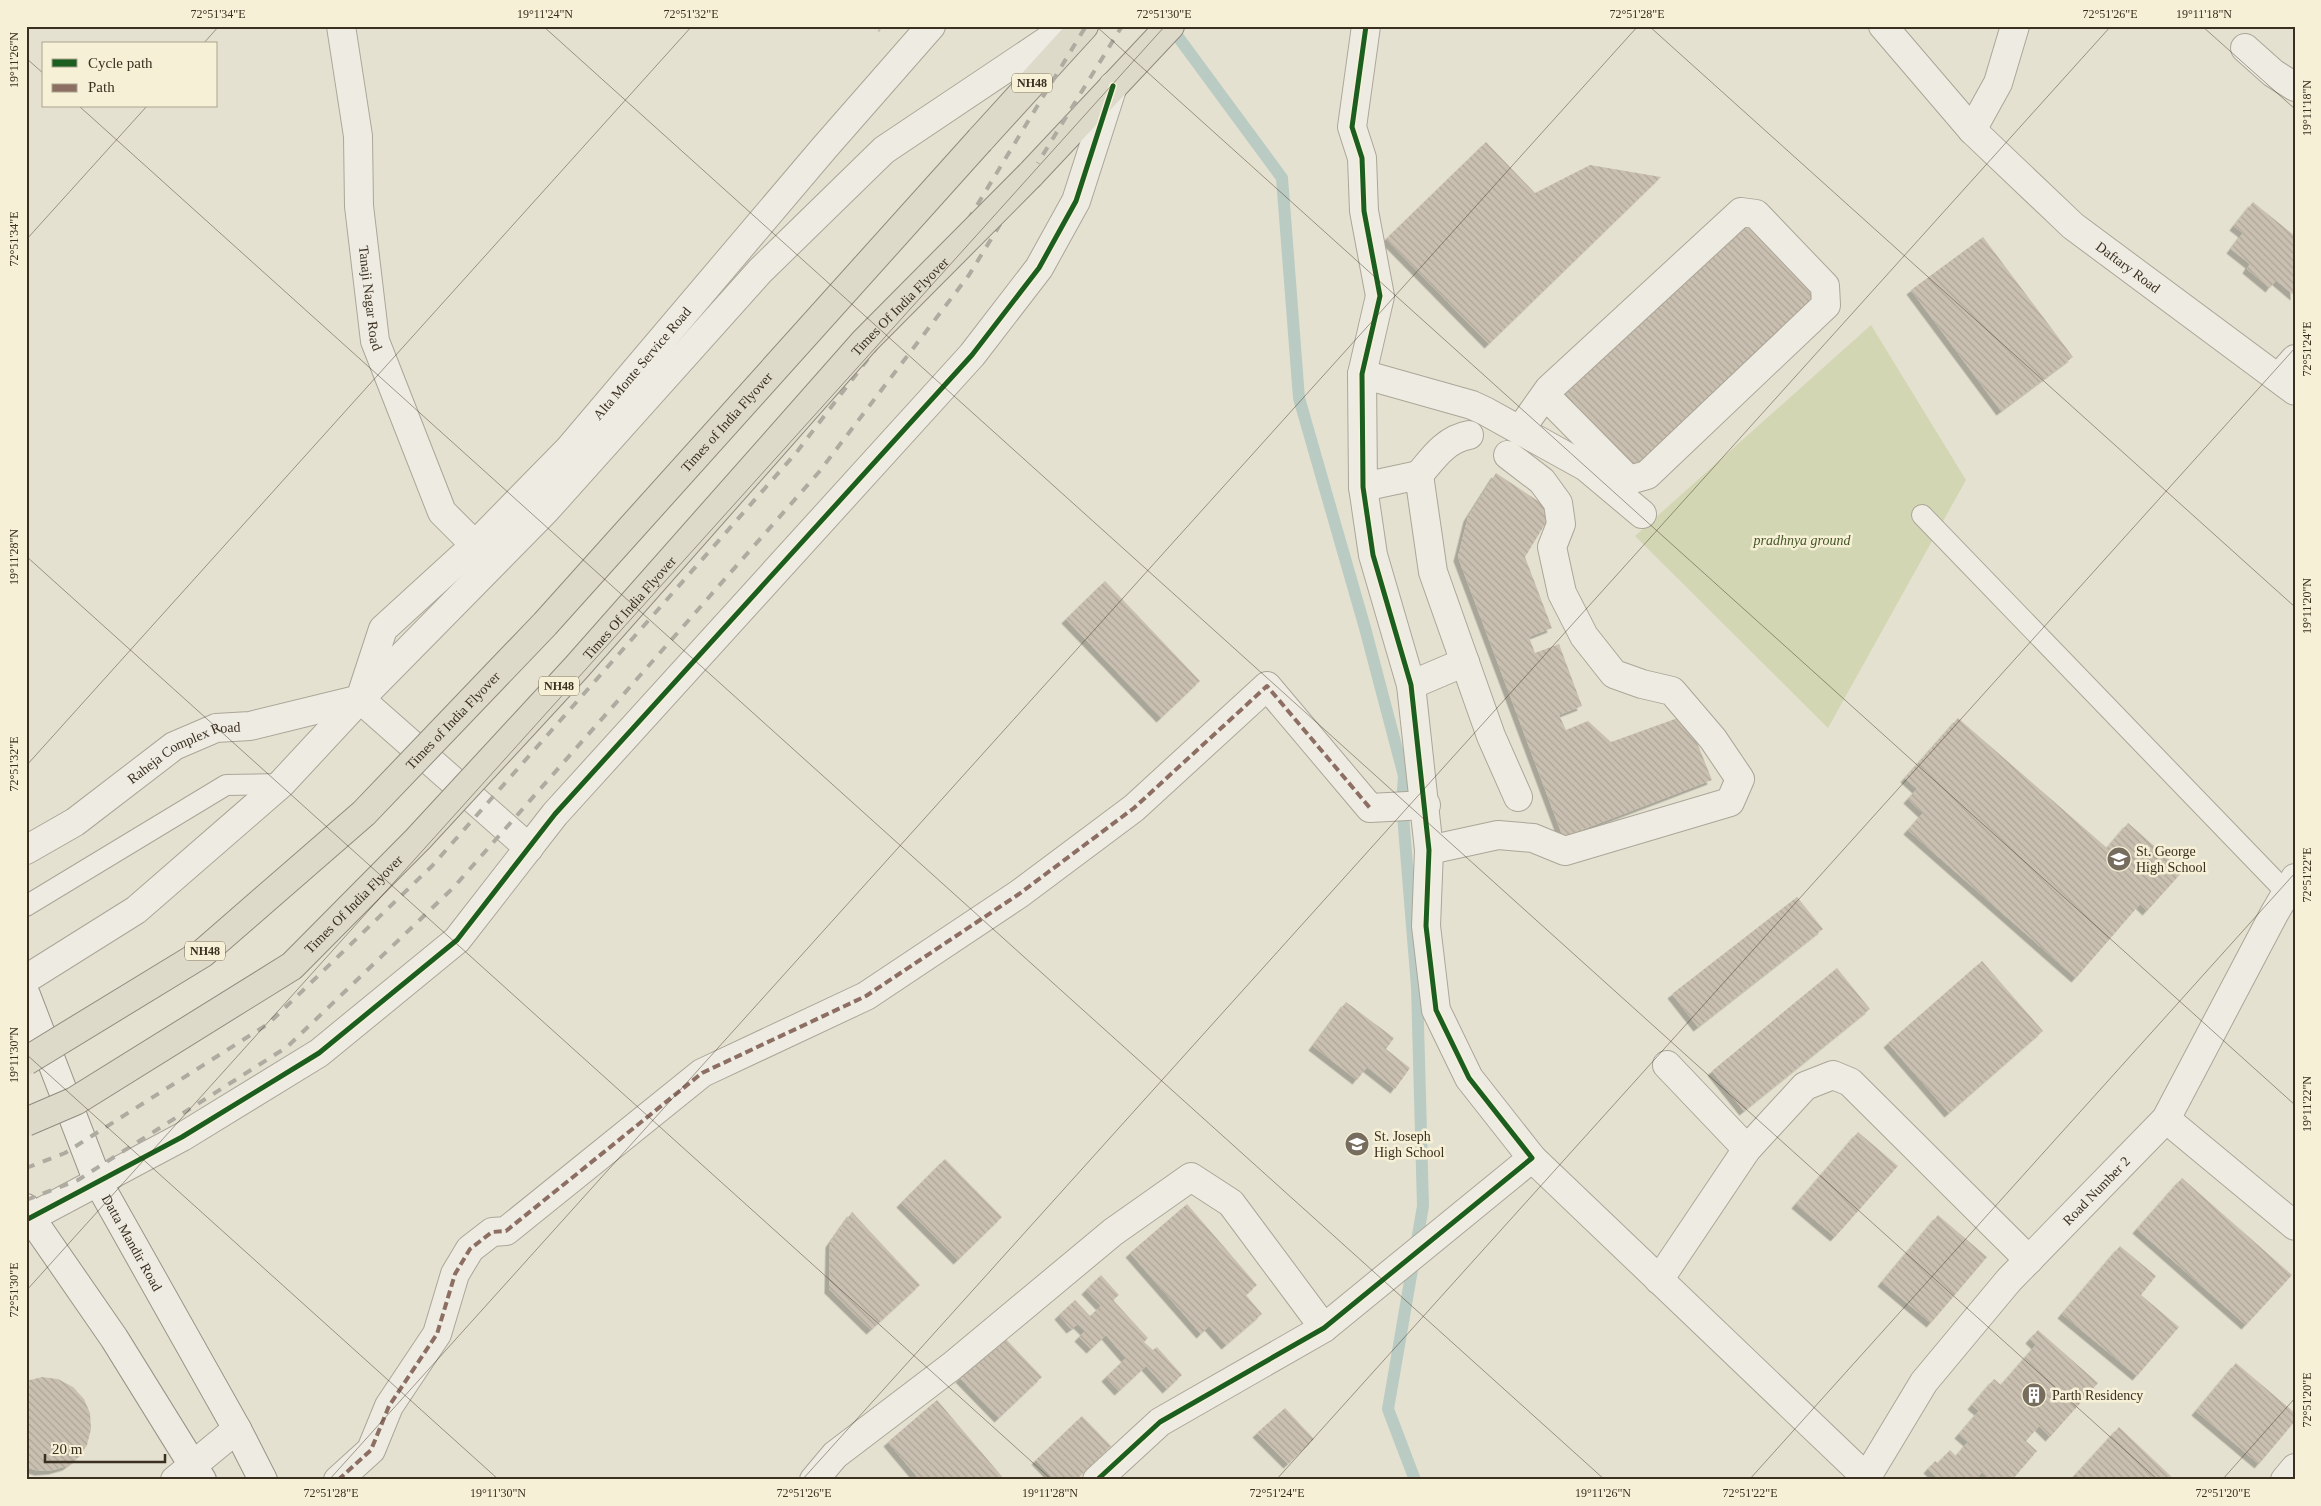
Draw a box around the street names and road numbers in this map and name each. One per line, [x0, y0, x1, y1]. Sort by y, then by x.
road number: NH48 [1012, 74, 1052, 92]
street label: Daftary Road [2093, 239, 2163, 296]
street label: Tanaji Nagar Road [356, 245, 385, 353]
street label: Times Of India Flyover [848, 254, 952, 359]
street label: Alta Monte Service Road [590, 304, 694, 423]
street label: Times of India Flyover [678, 369, 776, 475]
street label: Times Of India Flyover [580, 553, 679, 663]
street label: Times of India Flyover [403, 669, 503, 772]
road number: NH48 [539, 676, 579, 696]
street label: Raheja Complex Road [125, 720, 241, 787]
street label: Times Of India Flyover [302, 852, 406, 957]
road number: NH48 [185, 941, 225, 960]
street label: Road Number 2 [2060, 1154, 2133, 1228]
street label: Datta Mandir Road [99, 1192, 165, 1294]

